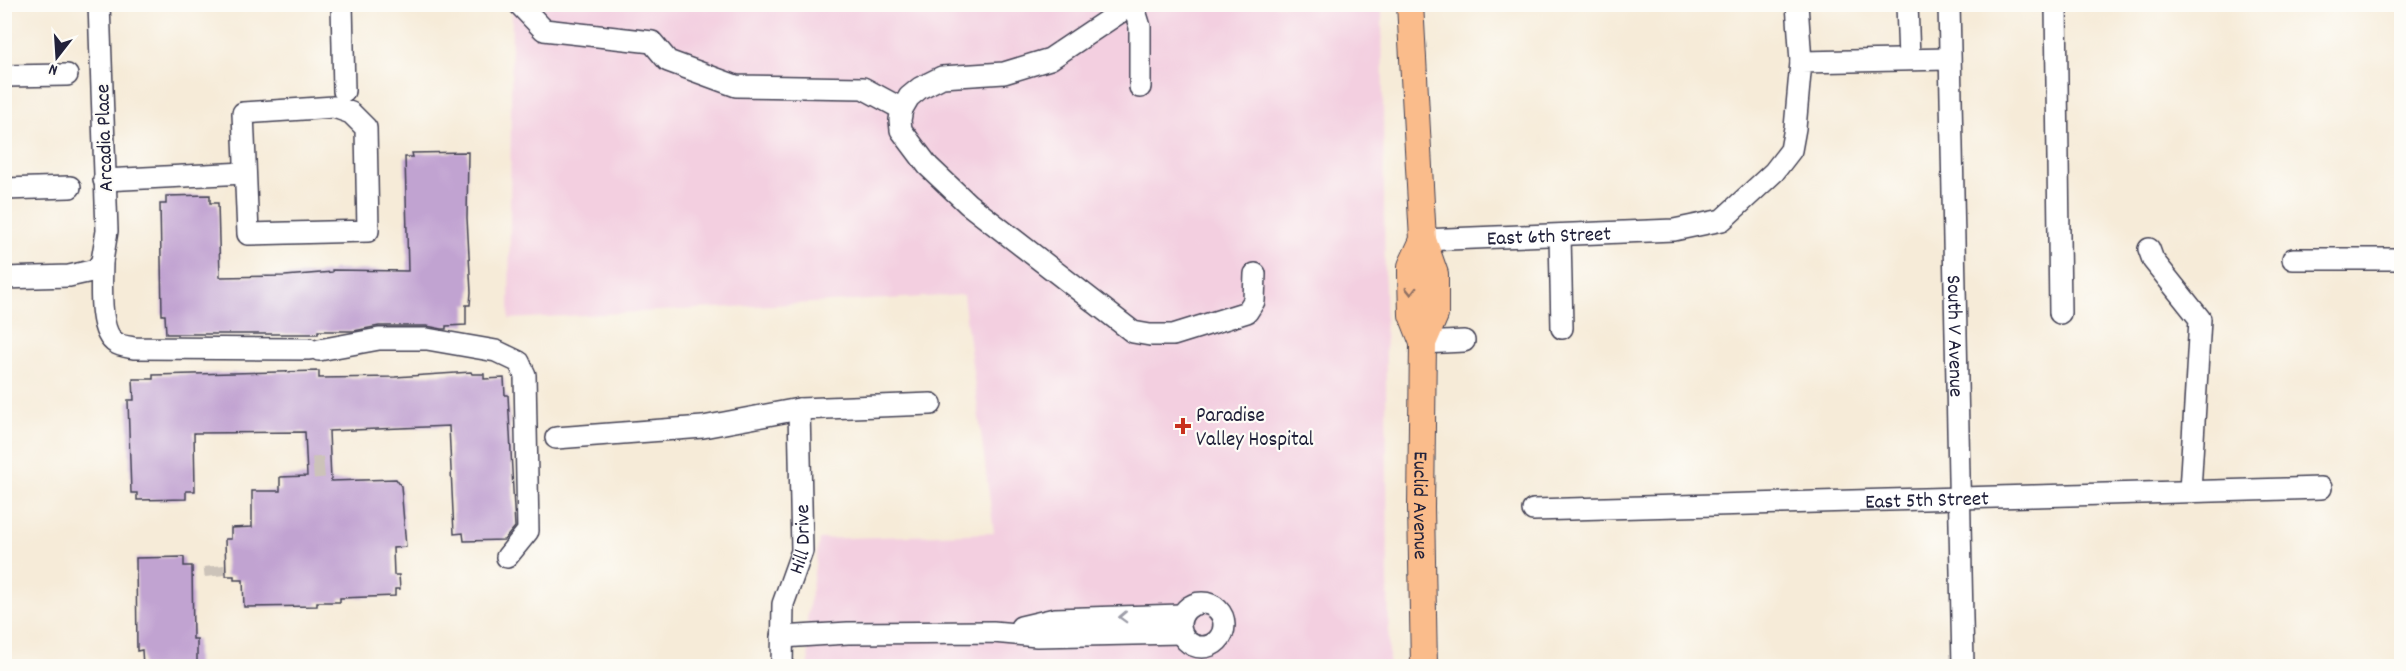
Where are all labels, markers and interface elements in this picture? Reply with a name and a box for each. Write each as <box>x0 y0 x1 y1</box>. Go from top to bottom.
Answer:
north arrow <box>27 27 87 87</box>
text: N <box>46 57 60 81</box>
street label: Arcadia Place <box>89 83 123 192</box>
street label: East 6th Street <box>1486 221 1612 255</box>
street label: South V Avenue <box>1937 275 1969 397</box>
one-way arrow <box>1405 287 1417 296</box>
place label: Paradise Valley Hospital <box>1196 402 1314 456</box>
marker: Paradise Valley Hospital <box>1174 417 1192 435</box>
street label: Euclid Avenue <box>1403 451 1434 560</box>
street label: East 5th Street <box>1865 485 1989 519</box>
street label: Hill Drive <box>783 504 820 579</box>
one-way arrow <box>1118 610 1127 623</box>

